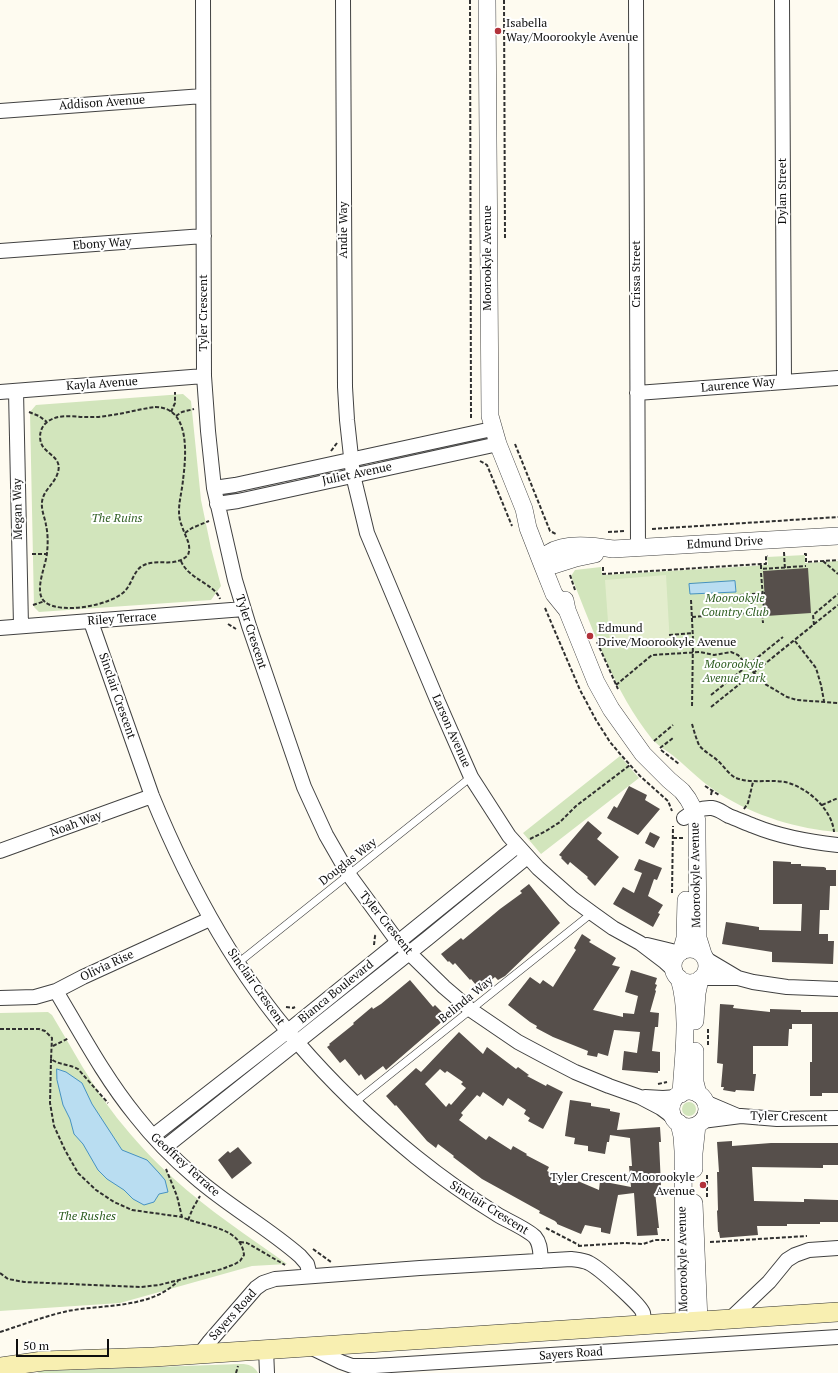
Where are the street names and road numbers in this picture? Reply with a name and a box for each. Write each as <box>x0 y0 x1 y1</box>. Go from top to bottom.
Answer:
street label: Addison Avenue <box>58 93 146 113</box>
street label: Dylan Street <box>776 158 790 224</box>
street label: Andie Way <box>337 201 351 259</box>
street label: Moorookyle Avenue <box>481 205 495 311</box>
street label: Ebony Way <box>72 235 132 253</box>
street label: Crissa Street <box>630 240 644 308</box>
street label: Tyler Crescent <box>197 274 211 352</box>
street label: Kayla Avenue <box>66 374 138 394</box>
street label: Laurence Way <box>700 375 776 395</box>
street label: Juliet Avenue <box>321 460 393 488</box>
street label: Megan Way <box>10 478 26 540</box>
street label: Edmund Drive <box>687 534 763 552</box>
street label: Tyler Crescent <box>232 593 270 671</box>
street label: Riley Terrace <box>87 609 157 629</box>
street label: Sinclair Crescent <box>96 651 138 741</box>
street label: Larson Avenue <box>428 692 474 770</box>
street label: Noah Way <box>48 808 104 840</box>
street label: Moorookyle Avenue <box>688 822 704 928</box>
street label: Douglas Way <box>317 835 379 889</box>
street label: Tyler Crescent <box>356 888 416 958</box>
street label: Sinclair Crescent <box>224 946 288 1028</box>
street label: Olivia Rise <box>78 947 136 985</box>
street label: Bianca Boulevard <box>296 957 376 1027</box>
street label: Belinda Way <box>436 974 496 1026</box>
street label: Tyler Crescent <box>750 1109 828 1125</box>
street label: Geoffrey Terrace <box>148 1130 222 1200</box>
street label: Sinclair Crescent <box>447 1178 531 1238</box>
street label: Moorookyle Avenue <box>675 1206 691 1312</box>
street label: Sayers Road <box>206 1286 260 1344</box>
street label: Sayers Road <box>539 1345 603 1363</box>

